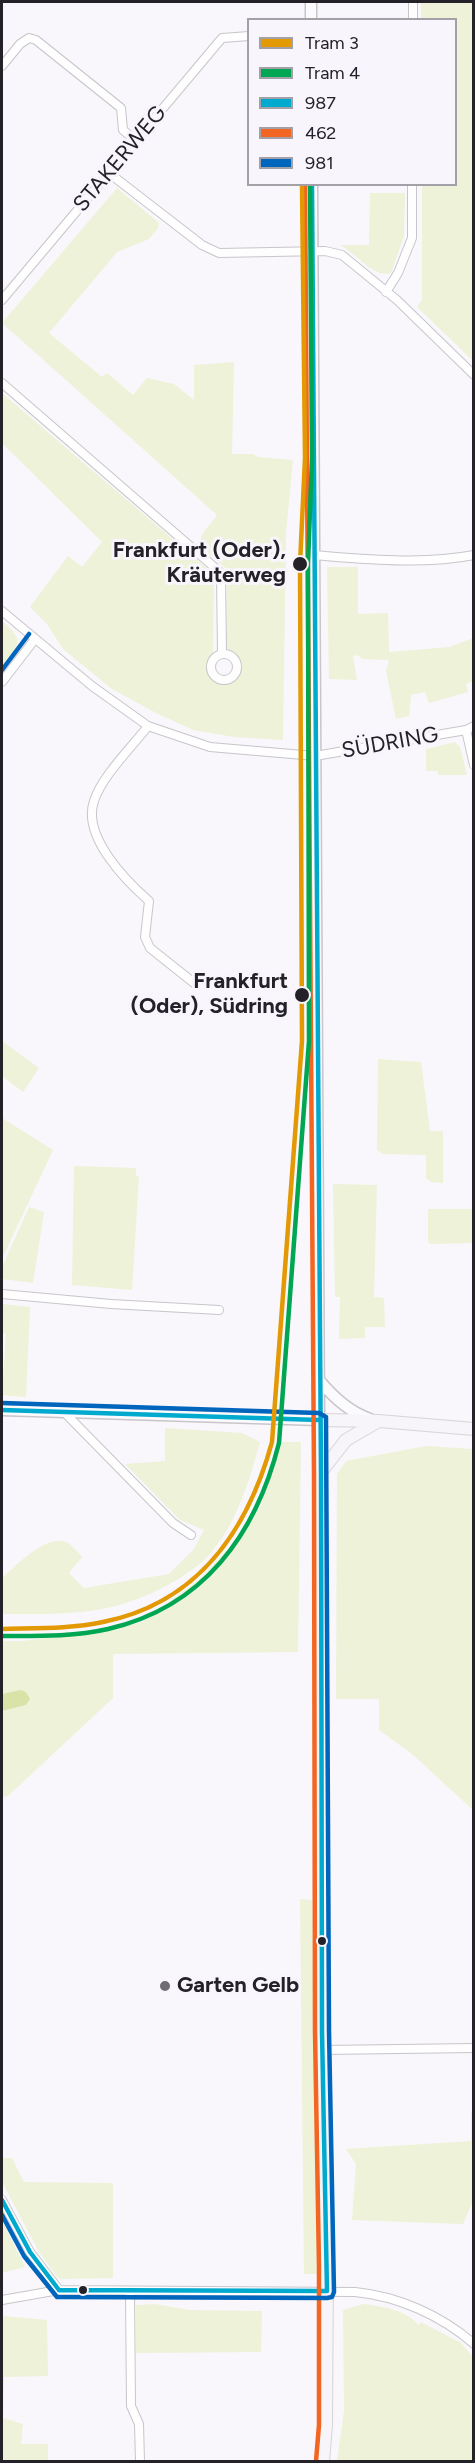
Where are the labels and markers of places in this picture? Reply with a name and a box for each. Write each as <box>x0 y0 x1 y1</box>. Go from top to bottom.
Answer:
place label: Frankfurt (Oder), Kräuterweg <box>113 538 286 590</box>
marker: Frankfurt (Oder), Kräuterweg <box>291 555 309 573</box>
place label: Frankfurt (Oder), Südring <box>131 969 288 1020</box>
marker: Frankfurt (Oder), Südring <box>293 986 311 1004</box>
unlabelled marker <box>316 1935 328 1947</box>
place label: Garten Gelb <box>177 1973 299 1999</box>
marker: Garten Gelb <box>158 1979 172 1993</box>
unlabelled marker <box>77 2284 89 2296</box>

